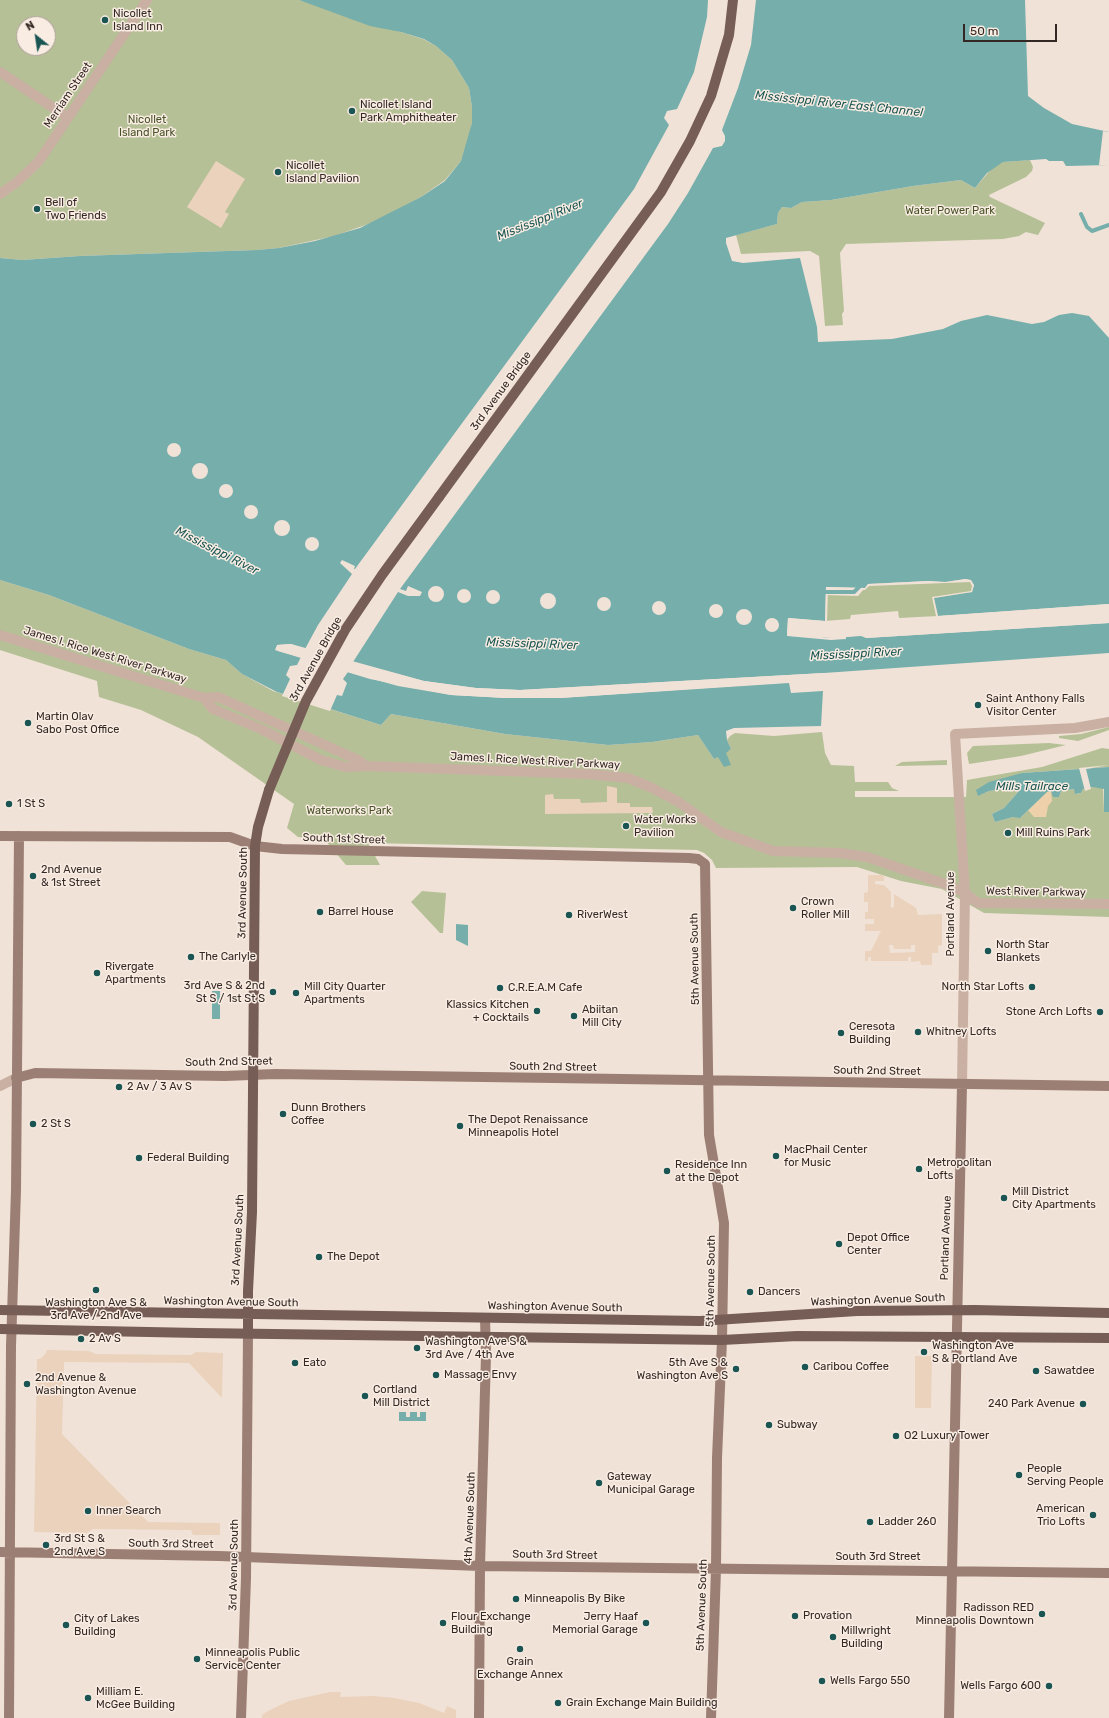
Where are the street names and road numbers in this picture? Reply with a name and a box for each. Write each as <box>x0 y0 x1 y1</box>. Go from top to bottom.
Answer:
street label: Merriam Street <box>41 60 95 130</box>
street label: 3rd Avenue Bridge <box>468 349 534 433</box>
street label: 3rd Avenue Bridge <box>287 614 345 704</box>
street label: James I. Rice West River Parkway <box>22 624 188 686</box>
street label: James I. Rice West River Parkway <box>450 750 620 772</box>
street label: South 1st Street <box>303 831 385 847</box>
street label: 3rd Avenue South <box>236 847 250 939</box>
street label: Portland Avenue <box>944 872 958 956</box>
street label: West River Parkway <box>986 885 1086 899</box>
street label: 5th Avenue South <box>688 913 702 1005</box>
street label: South 2nd Street <box>185 1055 273 1069</box>
street label: South 2nd Street <box>509 1060 597 1074</box>
street label: South 2nd Street <box>833 1064 921 1078</box>
street label: 3rd Avenue South <box>229 1194 247 1286</box>
street label: Portland Avenue <box>938 1195 954 1281</box>
street label: 5th Avenue South <box>704 1235 718 1327</box>
street label: Washington Avenue South <box>810 1291 946 1309</box>
street label: Washington Avenue South <box>163 1294 299 1310</box>
street label: Washington Avenue South <box>487 1299 623 1315</box>
street label: 4th Avenue South <box>462 1472 478 1564</box>
street label: 3rd Avenue South <box>227 1519 241 1611</box>
street label: South 3rd Street <box>128 1537 214 1551</box>
street label: South 3rd Street <box>512 1548 598 1562</box>
street label: South 3rd Street <box>835 1550 921 1564</box>
street label: 5th Avenue South <box>694 1559 710 1651</box>

